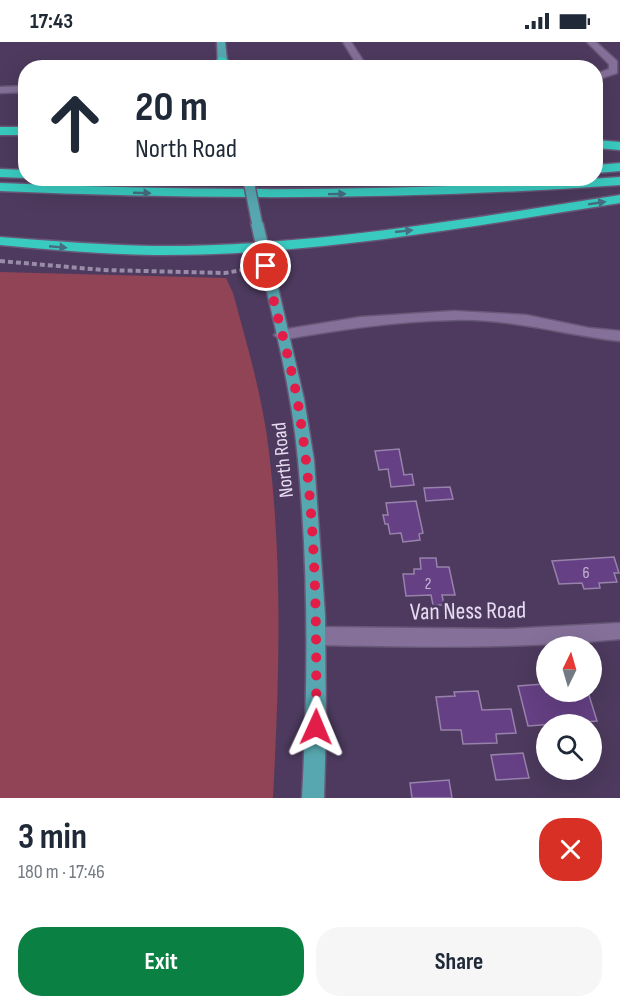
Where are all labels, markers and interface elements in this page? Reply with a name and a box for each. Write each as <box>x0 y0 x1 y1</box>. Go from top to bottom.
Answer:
text: 17:43 <box>30 8 73 35</box>
text: 20 m <box>135 82 208 133</box>
icon: ahead <box>36 84 114 162</box>
text: North Road <box>135 133 237 165</box>
one-way arrow <box>133 188 152 197</box>
one-way arrow <box>328 189 347 199</box>
one-way arrow <box>587 198 606 207</box>
one-way arrow <box>394 227 413 236</box>
pin <box>240 240 291 291</box>
one-way arrow <box>49 242 68 252</box>
icon: arrive <box>249 249 282 282</box>
street label: North Road <box>267 421 299 499</box>
house number: 6 <box>582 564 590 583</box>
house number: 2 <box>425 575 431 594</box>
street label: Van Ness Road <box>410 595 526 627</box>
north arrow <box>536 636 602 702</box>
map controls <box>536 636 602 780</box>
position arrow <box>284 695 348 759</box>
button: search <box>536 714 602 780</box>
text: 3 min <box>18 816 87 859</box>
button: close <box>539 818 602 881</box>
text: 180 m · 17:46 <box>18 860 105 884</box>
button: Exit <box>18 927 304 996</box>
button: Share <box>316 927 602 996</box>

